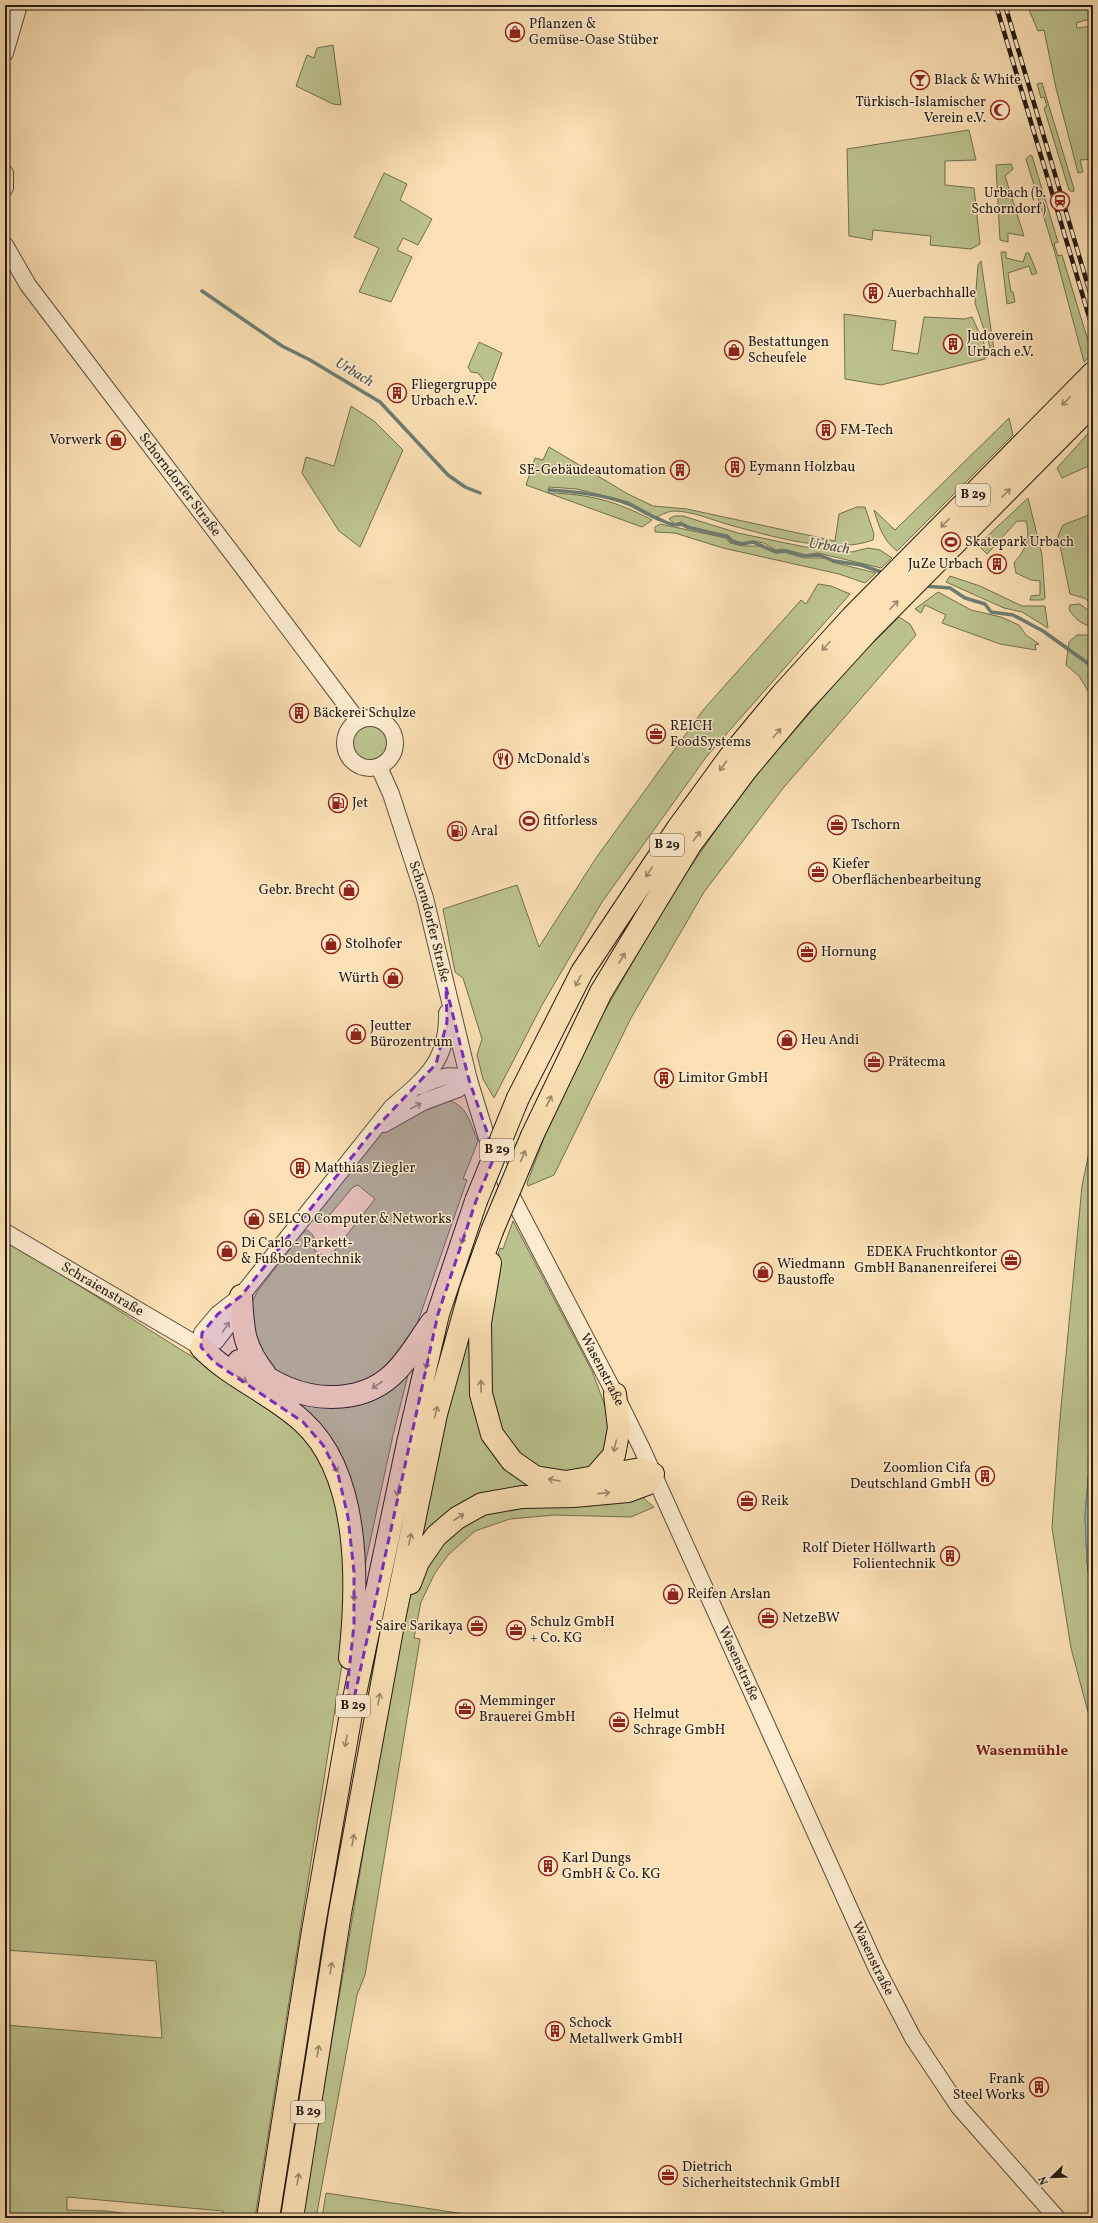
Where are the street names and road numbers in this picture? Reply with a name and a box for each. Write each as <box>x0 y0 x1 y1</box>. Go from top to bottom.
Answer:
street label: Schorndorfer Straße <box>134 429 226 541</box>
road number: B 29 <box>956 484 990 506</box>
road number: B 29 <box>650 834 684 856</box>
street label: Schorndorfer Straße <box>404 858 455 985</box>
road number: B 29 <box>480 1139 514 1161</box>
street label: Schraienstraße <box>58 1257 148 1321</box>
street label: Wasenstraße <box>575 1330 629 1410</box>
street label: Wasenstraße <box>714 1623 764 1704</box>
road number: B 29 <box>336 1695 370 1717</box>
street label: Wasenstraße <box>847 1919 899 1999</box>
road number: B 29 <box>291 2101 325 2123</box>

